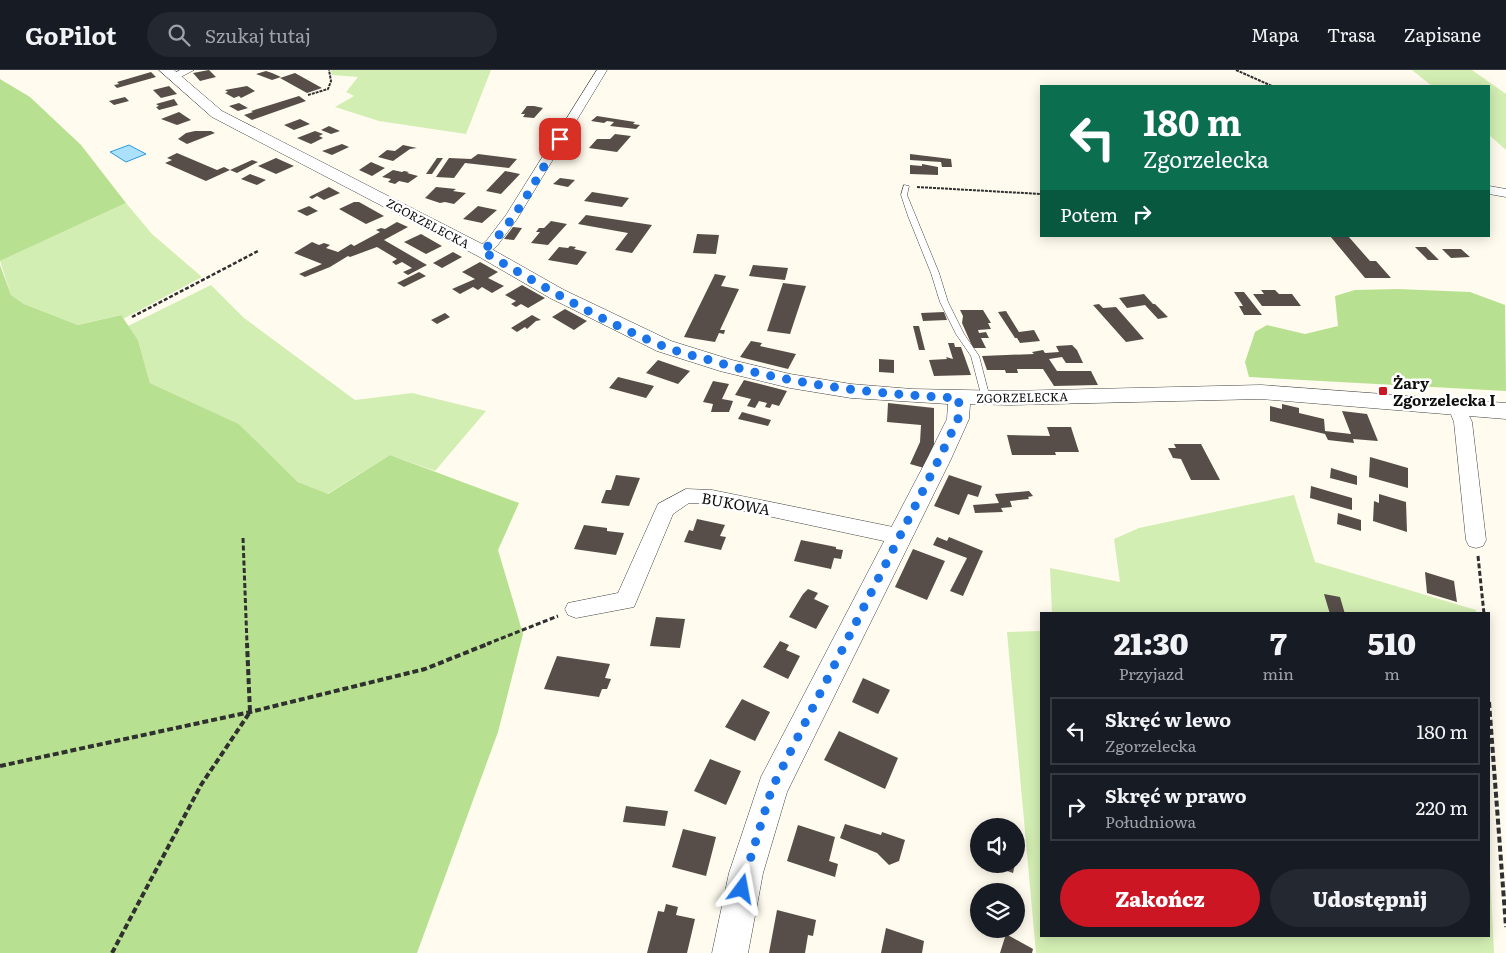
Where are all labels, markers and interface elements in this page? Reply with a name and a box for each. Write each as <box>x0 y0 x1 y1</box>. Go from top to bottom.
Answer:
search box <box>147 12 497 57</box>
text: GoPilot <box>25 17 117 52</box>
icon: search <box>165 21 193 49</box>
text: Szukaj tutaj <box>205 21 311 49</box>
text: Mapa <box>1251 21 1299 48</box>
text: Trasa <box>1327 21 1376 48</box>
text: Zapisane <box>1404 21 1481 48</box>
text: 180 m <box>1143 95 1242 147</box>
icon: left <box>1060 105 1125 170</box>
pin <box>539 118 581 160</box>
icon: arrive <box>546 125 574 153</box>
text: Zgorzelecka <box>1143 142 1269 175</box>
street label: ZGORZELECKA <box>383 194 473 253</box>
text: Potem <box>1060 200 1118 228</box>
icon: right <box>1128 200 1156 228</box>
place label: Żary Zgorzelecka I <box>1393 371 1496 411</box>
marker: Żary Zgorzelecka I <box>1377 385 1389 397</box>
street label: ZGORZELECKA <box>976 387 1068 407</box>
street label: BUKOWA <box>700 486 772 520</box>
text: 21:30 <box>1114 620 1189 664</box>
text: 7 <box>1270 620 1287 664</box>
text: 510 <box>1368 620 1416 664</box>
text: Przyjazd <box>1119 661 1184 685</box>
text: min <box>1262 661 1294 685</box>
text: m <box>1384 661 1400 685</box>
text: Skręć w lewo <box>1105 705 1231 733</box>
icon: left <box>1062 717 1090 745</box>
text: 180 m <box>1417 717 1468 745</box>
text: Zgorzelecka <box>1105 733 1197 757</box>
text: Skręć w prawo <box>1105 781 1247 809</box>
icon: right <box>1062 793 1090 821</box>
text: 220 m <box>1416 793 1468 821</box>
text: Południowa <box>1105 809 1196 833</box>
map controls <box>970 818 1025 938</box>
button: sound <box>970 818 1025 873</box>
position arrow <box>715 862 767 914</box>
button: Zakończ <box>1060 869 1260 927</box>
button: Udostępnij <box>1270 869 1470 927</box>
button: layers <box>970 883 1025 938</box>

